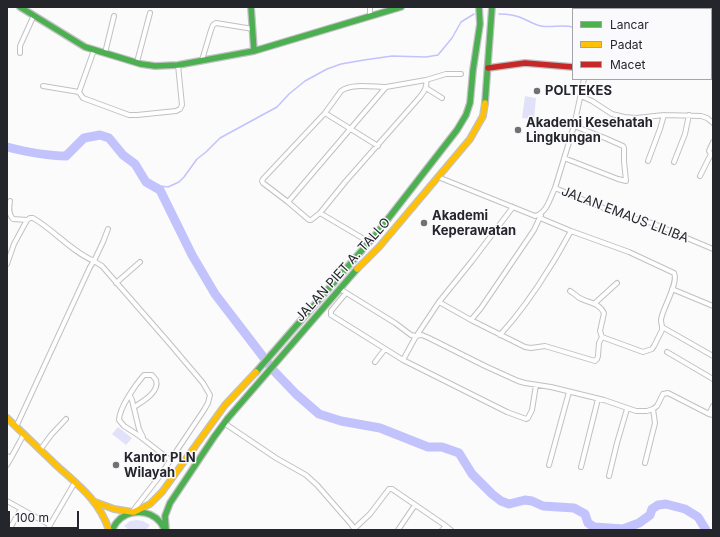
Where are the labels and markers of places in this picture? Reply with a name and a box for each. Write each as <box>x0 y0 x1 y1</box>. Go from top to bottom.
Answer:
place label: POLTEKES <box>545 83 612 99</box>
marker: POLTEKES <box>532 86 542 96</box>
place label: Akademi Kesehatah Lingkungan <box>526 115 653 146</box>
marker: Akademi Kesehatah Lingkungan <box>513 125 523 135</box>
place label: Akademi Keperawatan <box>432 208 516 239</box>
marker: Akademi Keperawatan <box>419 218 429 228</box>
place label: Kantor PLN Wilayah <box>124 450 196 481</box>
marker: Kantor PLN Wilayah <box>111 460 121 470</box>

